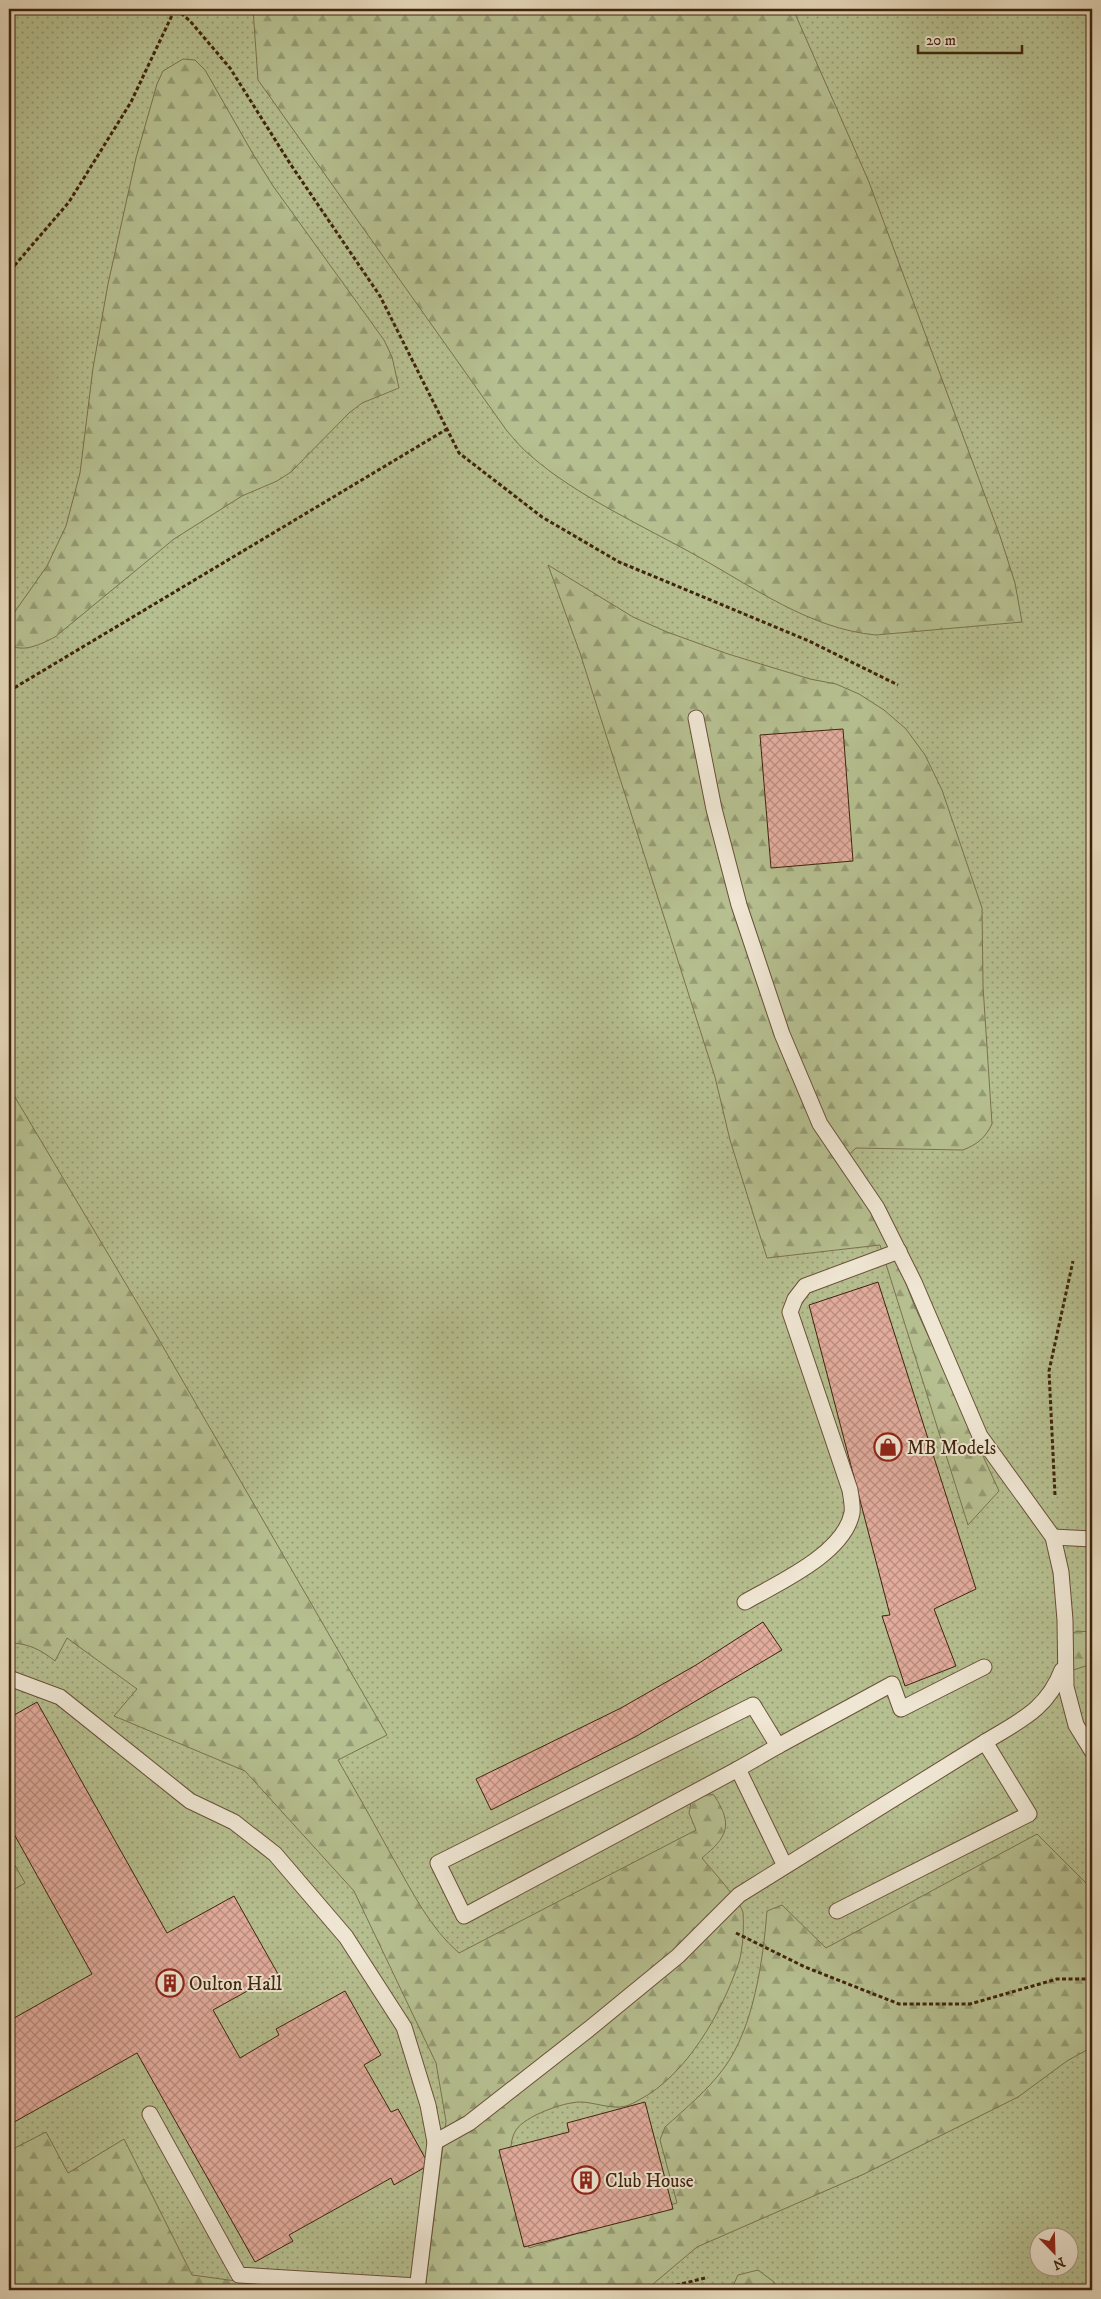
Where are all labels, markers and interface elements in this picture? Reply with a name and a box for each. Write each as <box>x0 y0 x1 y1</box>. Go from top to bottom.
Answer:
scale bar <box>918 22 1022 54</box>
text: 20 m <box>926 31 956 50</box>
shop icon: MB Models <box>873 1432 903 1462</box>
place label: MB Models <box>907 1437 996 1460</box>
building icon: Oulton Hall <box>155 1968 185 1998</box>
place label: Oulton Hall <box>189 1973 282 1996</box>
building icon: Club House <box>571 2165 601 2195</box>
place label: Club House <box>605 2170 694 2193</box>
north arrow <box>1028 2226 1078 2276</box>
text: N <box>1049 2253 1067 2274</box>

